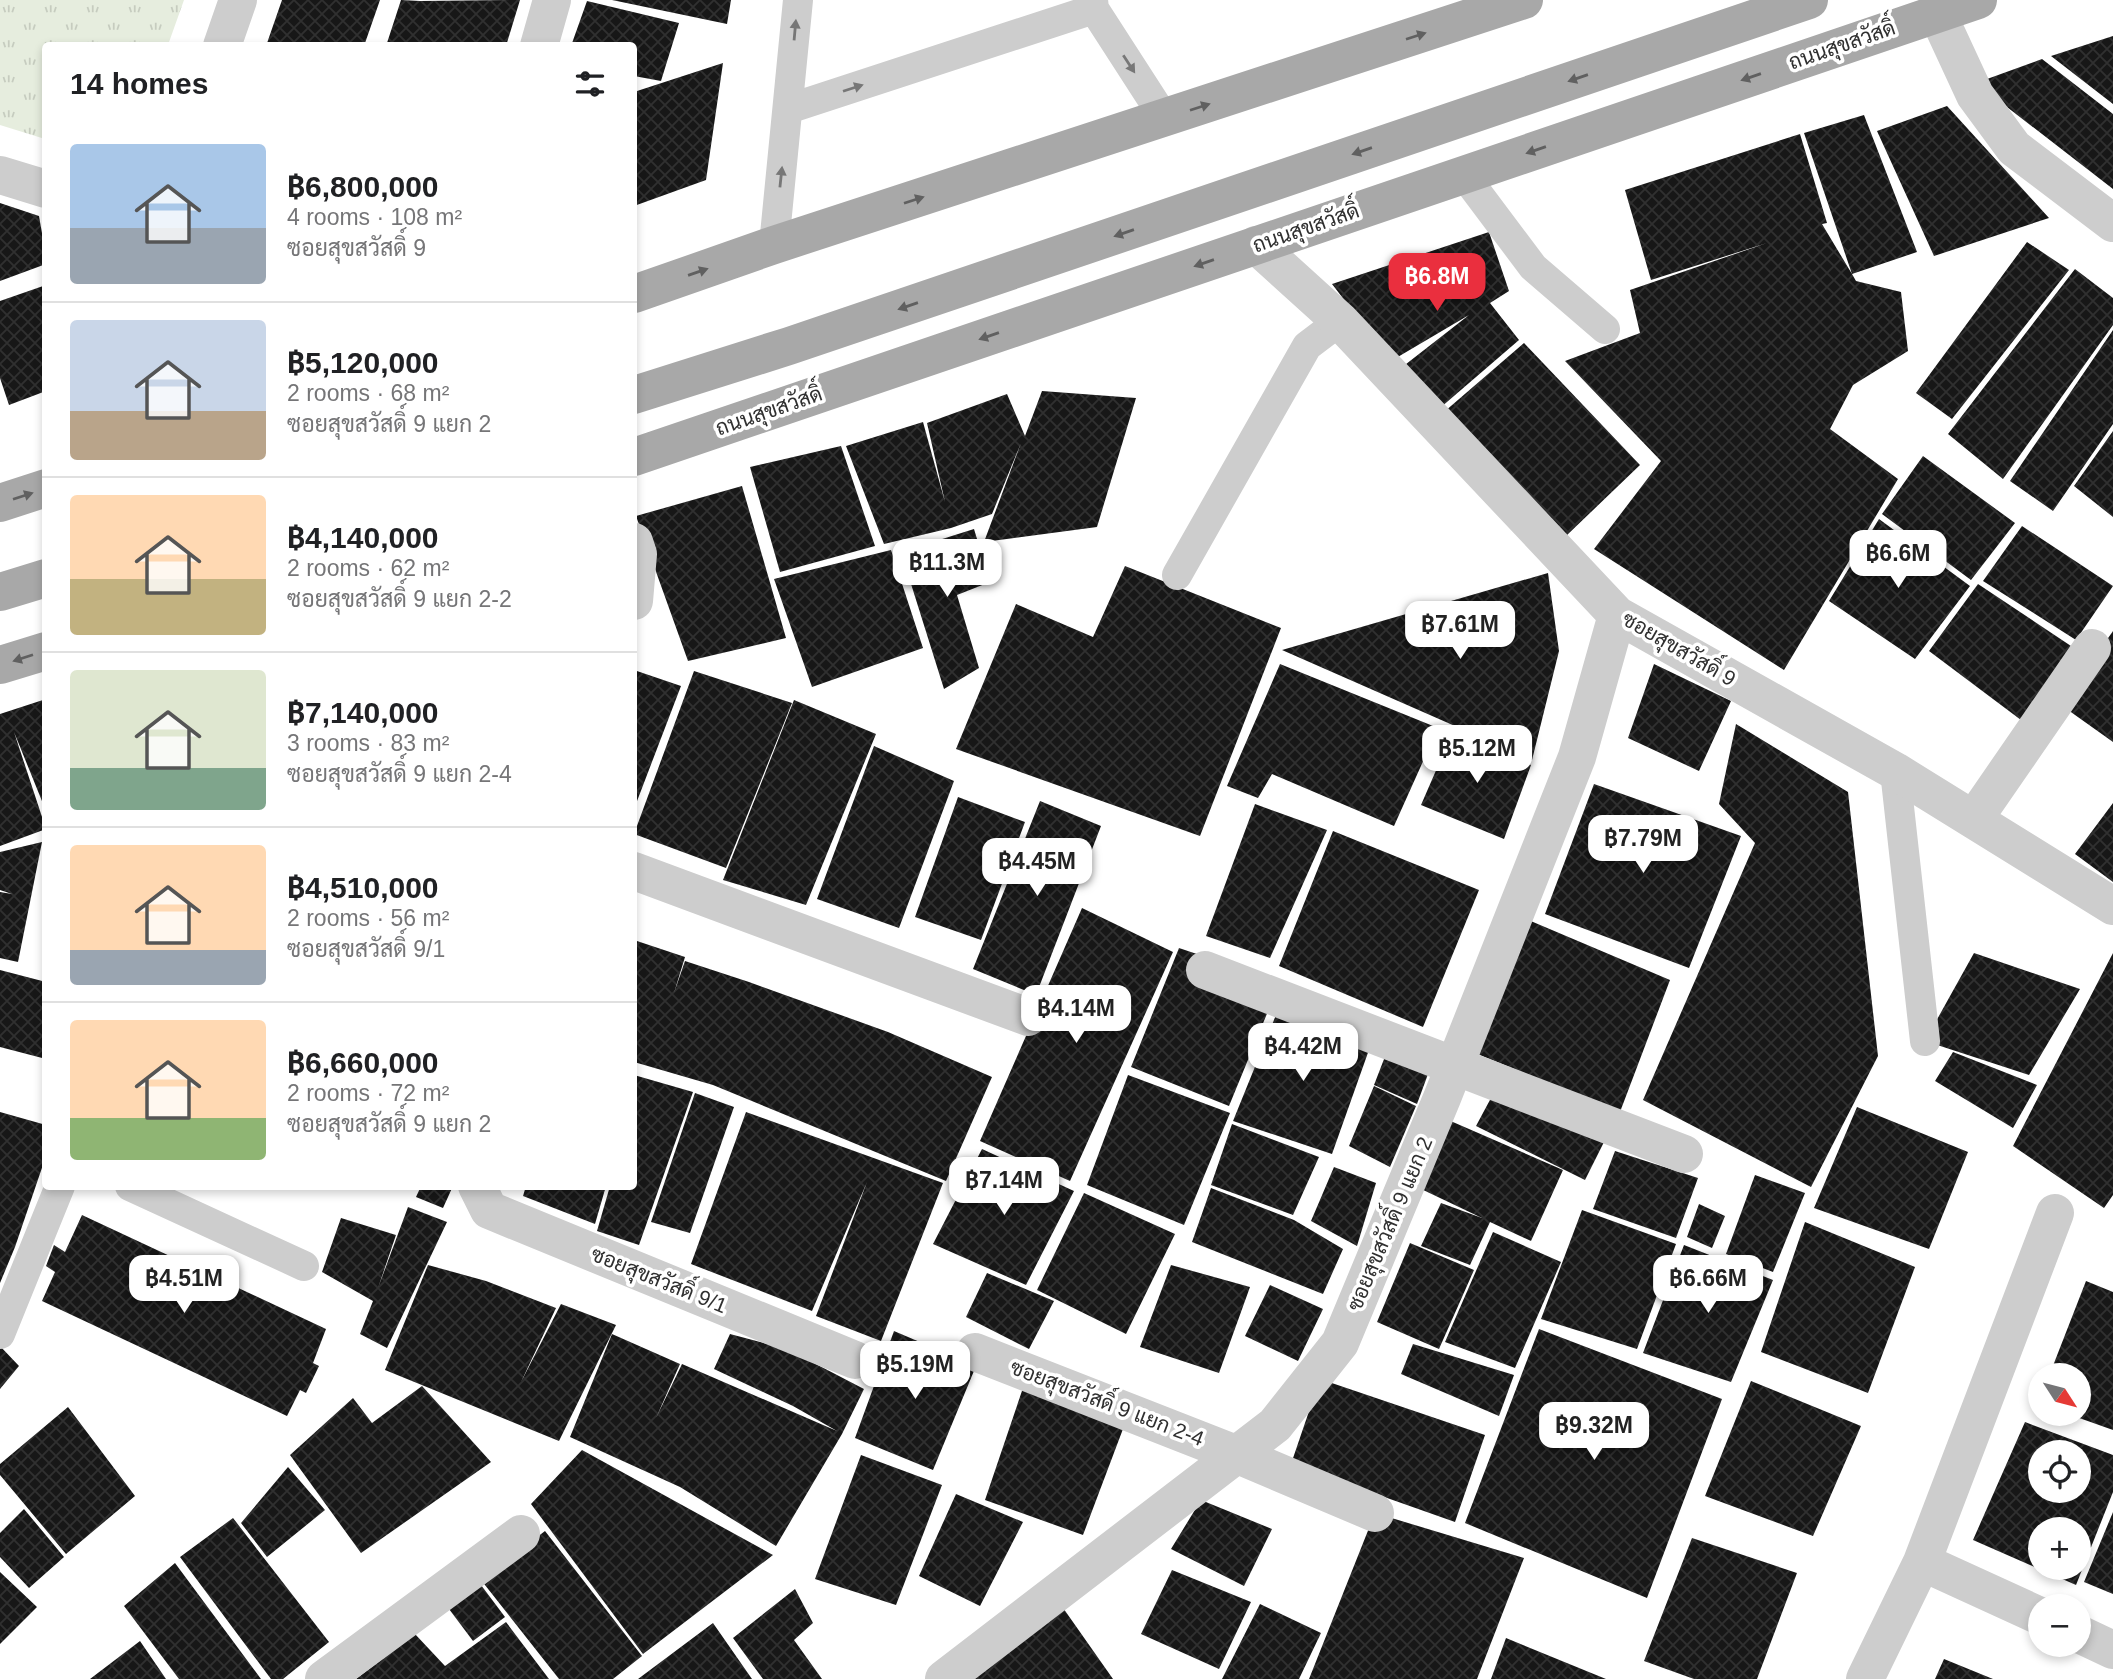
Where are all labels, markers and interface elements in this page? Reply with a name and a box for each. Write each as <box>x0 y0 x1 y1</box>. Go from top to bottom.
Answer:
street label: ถนนสุขสวัสดิ์ <box>1783 8 1899 76</box>
one-way arrow <box>790 19 801 41</box>
one-way arrow <box>1406 30 1427 41</box>
one-way arrow <box>1123 54 1136 74</box>
icon: filters <box>571 65 609 103</box>
text: 14 homes <box>70 67 208 100</box>
one-way arrow <box>1740 72 1761 83</box>
one-way arrow <box>1567 73 1588 84</box>
one-way arrow <box>843 82 864 92</box>
one-way arrow <box>1190 101 1211 112</box>
one-way arrow <box>1525 145 1546 156</box>
one-way arrow <box>1352 147 1373 157</box>
one-way arrow <box>776 166 787 188</box>
text: ฿6,800,000 <box>287 170 439 203</box>
icon: home <box>126 172 210 256</box>
street label: ถนนสุขสวัสดิ์ <box>1247 191 1363 259</box>
one-way arrow <box>904 194 925 205</box>
text: 4 rooms · 108 m² <box>287 204 462 230</box>
one-way arrow <box>1113 228 1134 239</box>
text: ซอยสุขสวัสดิ์ 9 <box>287 235 426 261</box>
pin: ฿6.8M <box>1388 254 1486 313</box>
one-way arrow <box>1193 258 1214 269</box>
text: ฿6.8M <box>1404 263 1470 289</box>
one-way arrow <box>688 266 709 277</box>
one-way arrow <box>898 301 919 312</box>
one-way arrow <box>978 331 999 342</box>
text: ฿5,120,000 <box>287 346 439 379</box>
icon: home <box>126 348 210 432</box>
street label: ถนนสุขสวัสดิ์ <box>710 374 826 442</box>
text: 2 rooms · 68 m² <box>287 380 449 406</box>
text: ซอยสุขสวัสดิ์ 9 แยก 2 <box>287 411 491 437</box>
one-way arrow <box>12 490 33 500</box>
text: ฿4,140,000 <box>287 521 439 554</box>
icon: home <box>126 523 210 607</box>
pin: ฿6.6M <box>1849 530 1947 590</box>
pin: ฿11.3M <box>890 540 1004 599</box>
text: ฿6.6M <box>1865 540 1931 566</box>
text: ฿11.3M <box>909 549 985 575</box>
text: 2 rooms · 62 m² <box>287 555 449 581</box>
text: ซอยสุขสวัสดิ์ 9 แยก 2-2 <box>287 586 512 612</box>
street label: ซอยสุขสวัสดิ์ 9 <box>1617 600 1744 693</box>
pin: ฿7.61M <box>1403 602 1517 661</box>
text: ฿7.61M <box>1421 611 1499 637</box>
one-way arrow <box>12 653 33 664</box>
text: ฿7,140,000 <box>287 696 439 729</box>
icon: home <box>126 698 210 782</box>
pin: ฿5.12M <box>1420 726 1534 785</box>
text: 3 rooms · 83 m² <box>287 730 449 756</box>
text: ฿5.12M <box>1438 735 1516 761</box>
text: ซอยสุขสวัสดิ์ 9 แยก 2-4 <box>287 761 512 787</box>
pin: ฿7.79M <box>1586 816 1700 875</box>
text: ฿7.79M <box>1604 825 1682 851</box>
pin: ฿4.45M <box>980 838 1094 898</box>
text: ฿4.45M <box>998 848 1076 874</box>
text: ฿4,510,000 <box>287 871 439 904</box>
icon: home <box>126 873 210 957</box>
text: 2 rooms · 56 m² <box>287 905 449 931</box>
text: ซอยสุขสวัสดิ์ 9/1 <box>287 936 445 962</box>
pin: ฿4.14M <box>1019 986 1133 1045</box>
text: ฿4.14M <box>1037 995 1115 1021</box>
pin: ฿4.42M <box>1246 1024 1360 1083</box>
text: ฿4.42M <box>1264 1033 1342 1059</box>
text: ฿6,660,000 <box>287 1046 439 1079</box>
icon: home <box>126 1048 210 1132</box>
text: 2 rooms · 72 m² <box>287 1080 449 1106</box>
text: ซอยสุขสวัสดิ์ 9 แยก 2 <box>287 1111 491 1137</box>
street label: ซอยสุขสวัสดิ์ 9 แยก 2 <box>1335 1130 1439 1315</box>
pin: ฿7.14M <box>947 1158 1061 1217</box>
text: ฿7.14M <box>965 1167 1043 1193</box>
street label: ซอยสุขสวัสดิ์ 9/1 <box>587 1234 733 1320</box>
pin: ฿4.51M <box>127 1256 241 1315</box>
pin: ฿6.66M <box>1651 1256 1765 1315</box>
text: ฿4.51M <box>145 1265 223 1291</box>
text: ฿6.66M <box>1669 1265 1747 1291</box>
pin: ฿5.19M <box>858 1342 972 1401</box>
street label: ซอยสุขสวัสดิ์ 9 แยก 2-4 <box>1006 1348 1210 1453</box>
text: ฿5.19M <box>876 1351 954 1377</box>
north arrow <box>2028 1363 2091 1426</box>
map controls <box>2028 1363 2091 1657</box>
pin: ฿9.32M <box>1537 1402 1651 1462</box>
text: ฿9.32M <box>1555 1412 1633 1438</box>
button: locate <box>2028 1440 2091 1503</box>
button: + <box>2028 1517 2091 1580</box>
button: − <box>2028 1594 2091 1657</box>

